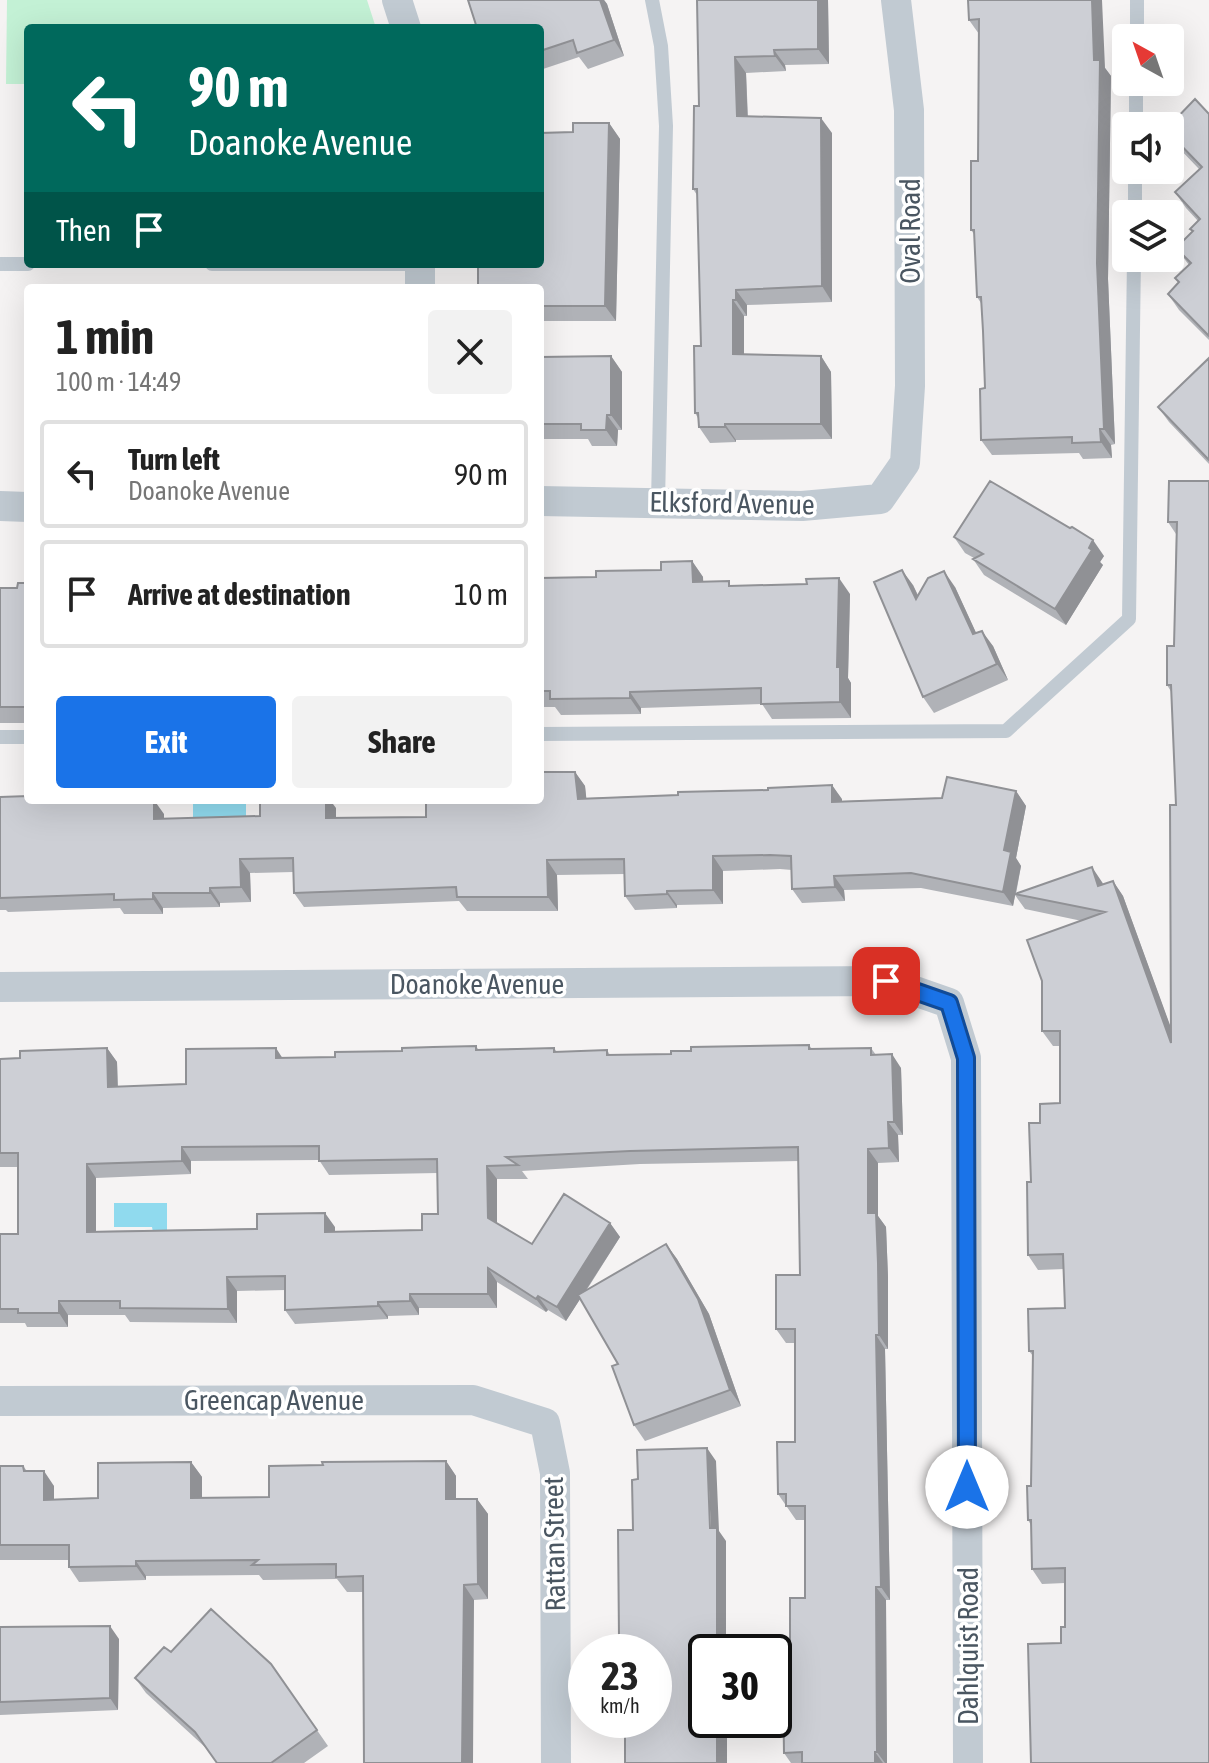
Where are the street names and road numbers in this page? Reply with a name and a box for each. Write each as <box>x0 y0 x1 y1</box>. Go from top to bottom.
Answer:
street label: Oval Road <box>894 178 926 284</box>
street label: Elksford Avenue <box>649 486 815 520</box>
street label: Doanoke Avenue <box>390 968 564 1000</box>
street label: Greencap Avenue <box>184 1384 364 1416</box>
street label: Rattan Street <box>537 1476 571 1612</box>
street label: Dahlquist Road <box>952 1567 984 1725</box>

